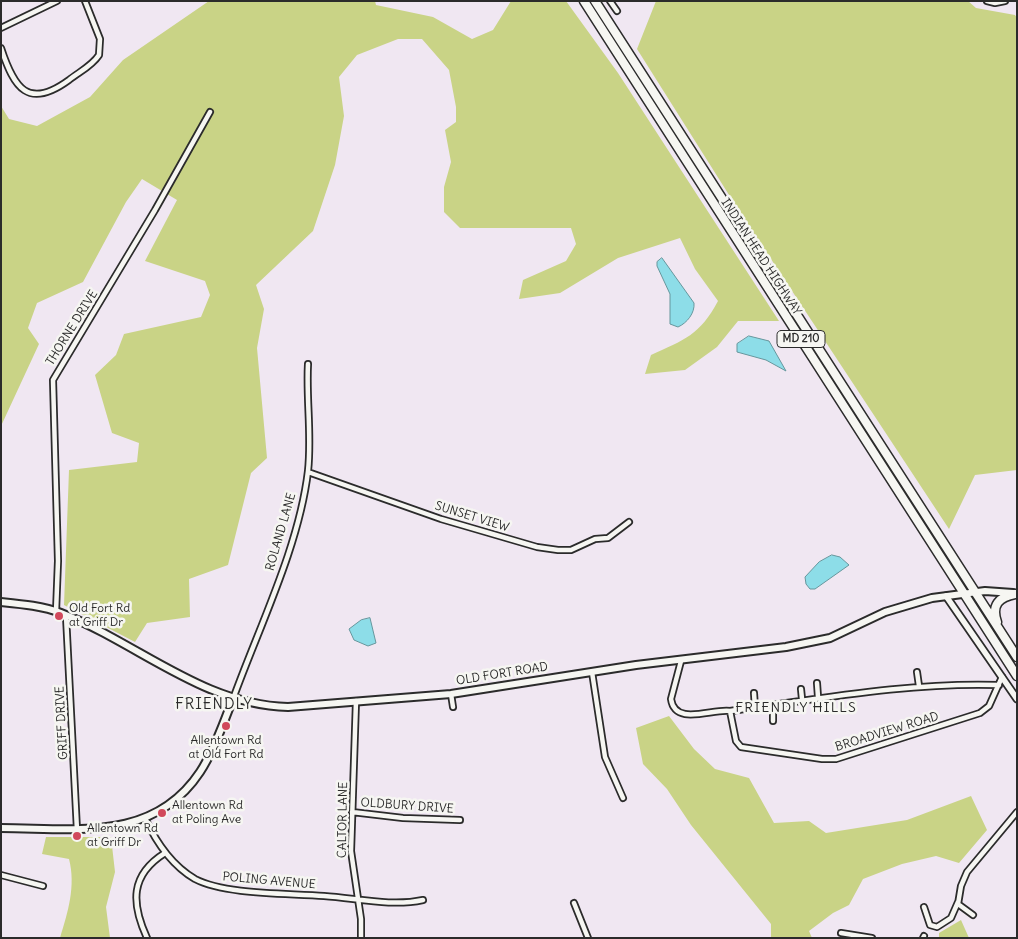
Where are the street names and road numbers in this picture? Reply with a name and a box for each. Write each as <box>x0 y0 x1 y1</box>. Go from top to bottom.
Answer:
street label: INDIAN HEAD HIGHWAY <box>718 196 804 318</box>
street label: THORNE DRIVE <box>43 288 101 368</box>
road number: MD 210 <box>777 330 825 348</box>
street label: ROLAND LANE <box>263 491 299 573</box>
street label: SUNSET VIEW <box>433 499 511 535</box>
street label: OLD FORT ROAD <box>455 660 549 688</box>
street label: GRIFF DRIVE <box>53 686 71 760</box>
street label: BROADVIEW ROAD <box>834 709 940 755</box>
street label: CALTOR LANE <box>335 782 351 858</box>
street label: OLDBURY DRIVE <box>360 796 454 816</box>
street label: POLING AVENUE <box>222 870 316 892</box>

